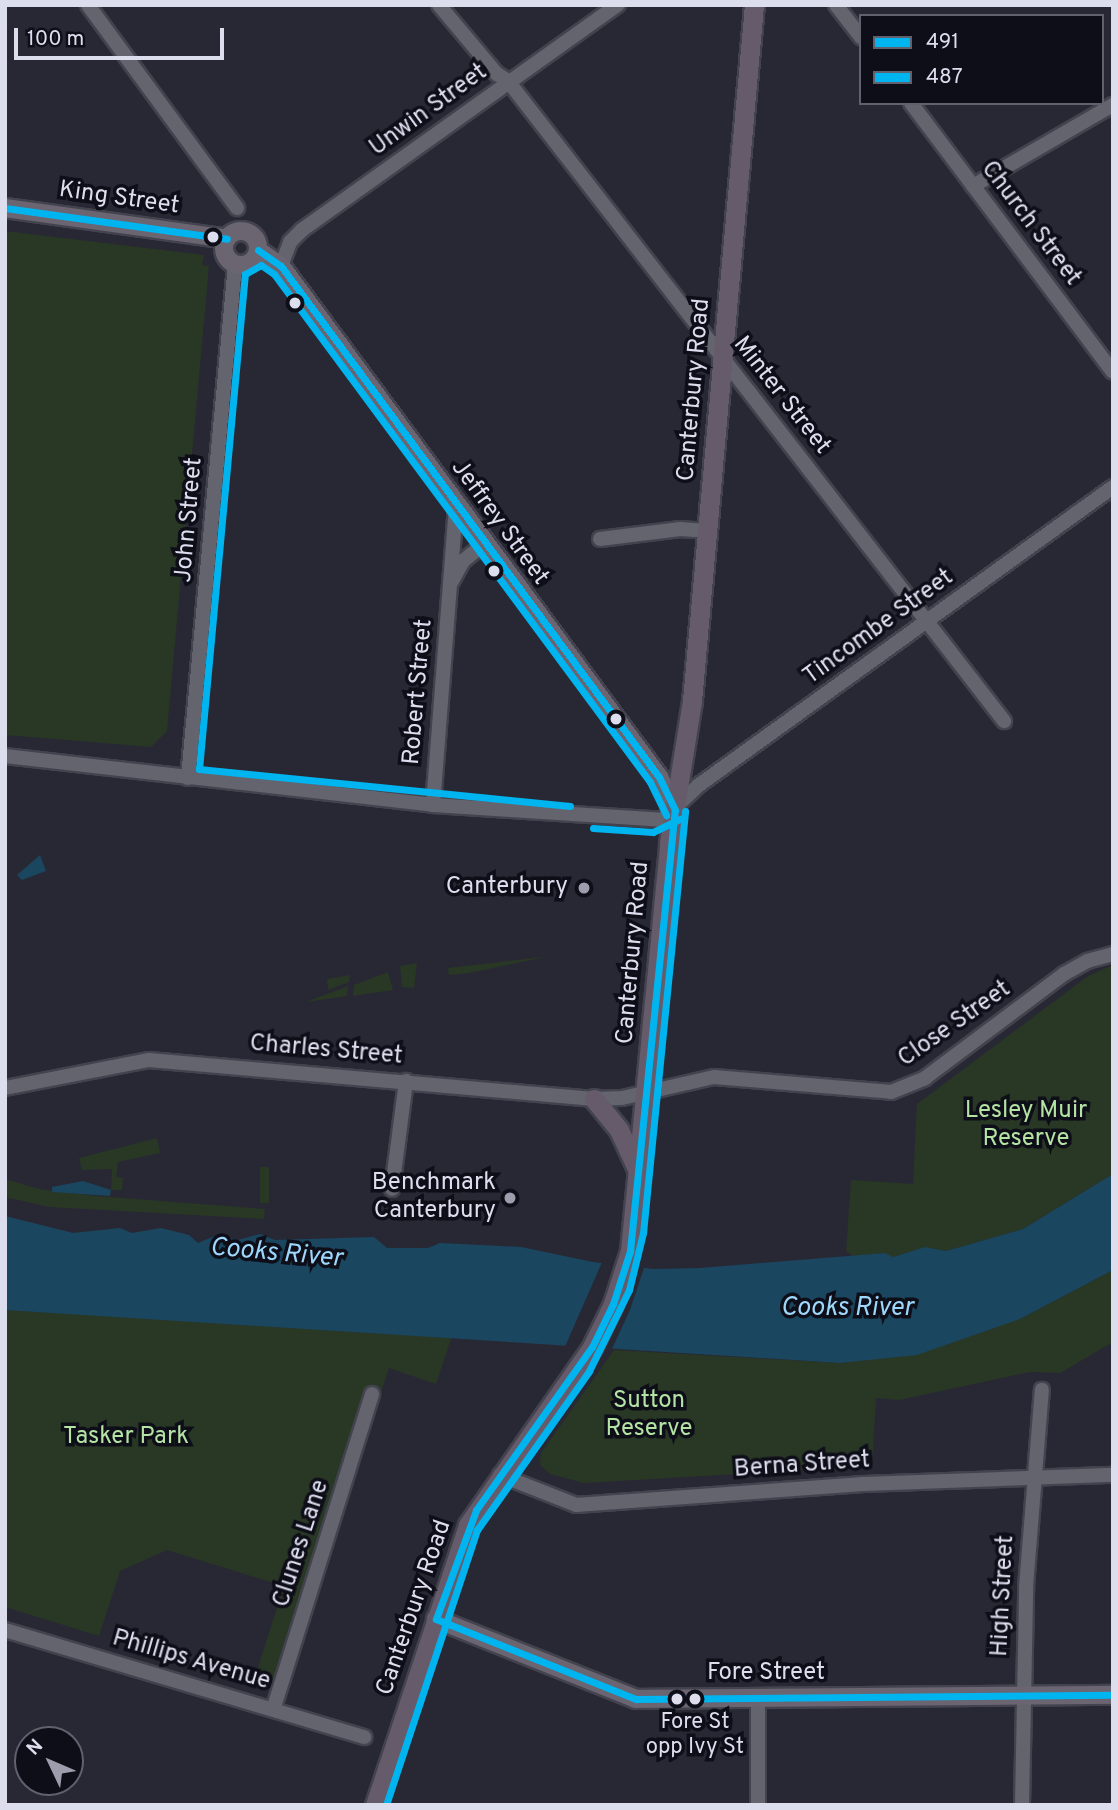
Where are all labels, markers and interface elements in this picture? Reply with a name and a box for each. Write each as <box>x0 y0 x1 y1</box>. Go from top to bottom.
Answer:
scale bar <box>18 14 228 58</box>
legend <box>859 14 1104 105</box>
text: 100 m <box>27 26 84 53</box>
text: 491 <box>926 29 959 56</box>
street label: Unwin Street <box>365 59 493 163</box>
text: 487 <box>926 64 963 91</box>
street label: Church Street <box>974 156 1086 292</box>
street label: King Street <box>57 176 181 222</box>
unlabelled marker <box>206 230 220 244</box>
unlabelled marker <box>288 296 302 310</box>
street label: Canterbury Road <box>673 297 717 483</box>
street label: Minter Street <box>726 331 836 461</box>
street label: Jeffrey Street <box>444 455 554 591</box>
street label: John Street <box>170 456 210 584</box>
unlabelled marker <box>487 564 501 578</box>
street label: Tincombe Street <box>798 564 960 692</box>
street label: Robert Street <box>398 618 440 766</box>
unlabelled marker <box>609 712 623 726</box>
street label: Canterbury Road <box>612 860 656 1046</box>
place label: Canterbury <box>446 874 568 902</box>
marker: Canterbury <box>574 878 594 898</box>
street label: Close Street <box>893 976 1017 1074</box>
street label: Charles Street <box>248 1030 404 1072</box>
park label: Lesley Muir Reserve <box>965 1098 1087 1154</box>
place label: Benchmark Canterbury <box>372 1170 496 1226</box>
marker: Benchmark Canterbury <box>502 1190 518 1206</box>
water label: Cooks River <box>209 1233 343 1275</box>
water label: Cooks River <box>781 1293 913 1325</box>
park label: Sutton Reserve <box>606 1388 692 1444</box>
park label: Tasker Park <box>63 1424 189 1452</box>
street label: Berna Street <box>733 1447 871 1485</box>
street label: Clunes Lane <box>268 1477 336 1611</box>
street label: Canterbury Road <box>372 1517 458 1699</box>
street label: High Street <box>986 1535 1022 1657</box>
street label: Phillips Avenue <box>108 1625 274 1697</box>
street label: Fore Street <box>707 1660 825 1688</box>
unlabelled marker <box>670 1692 684 1706</box>
marker: Fore St opp Ivy St <box>688 1692 702 1706</box>
place label: Fore St opp Ivy St <box>646 1709 744 1760</box>
north arrow <box>14 1726 84 1796</box>
text: N <box>22 1735 49 1761</box>

